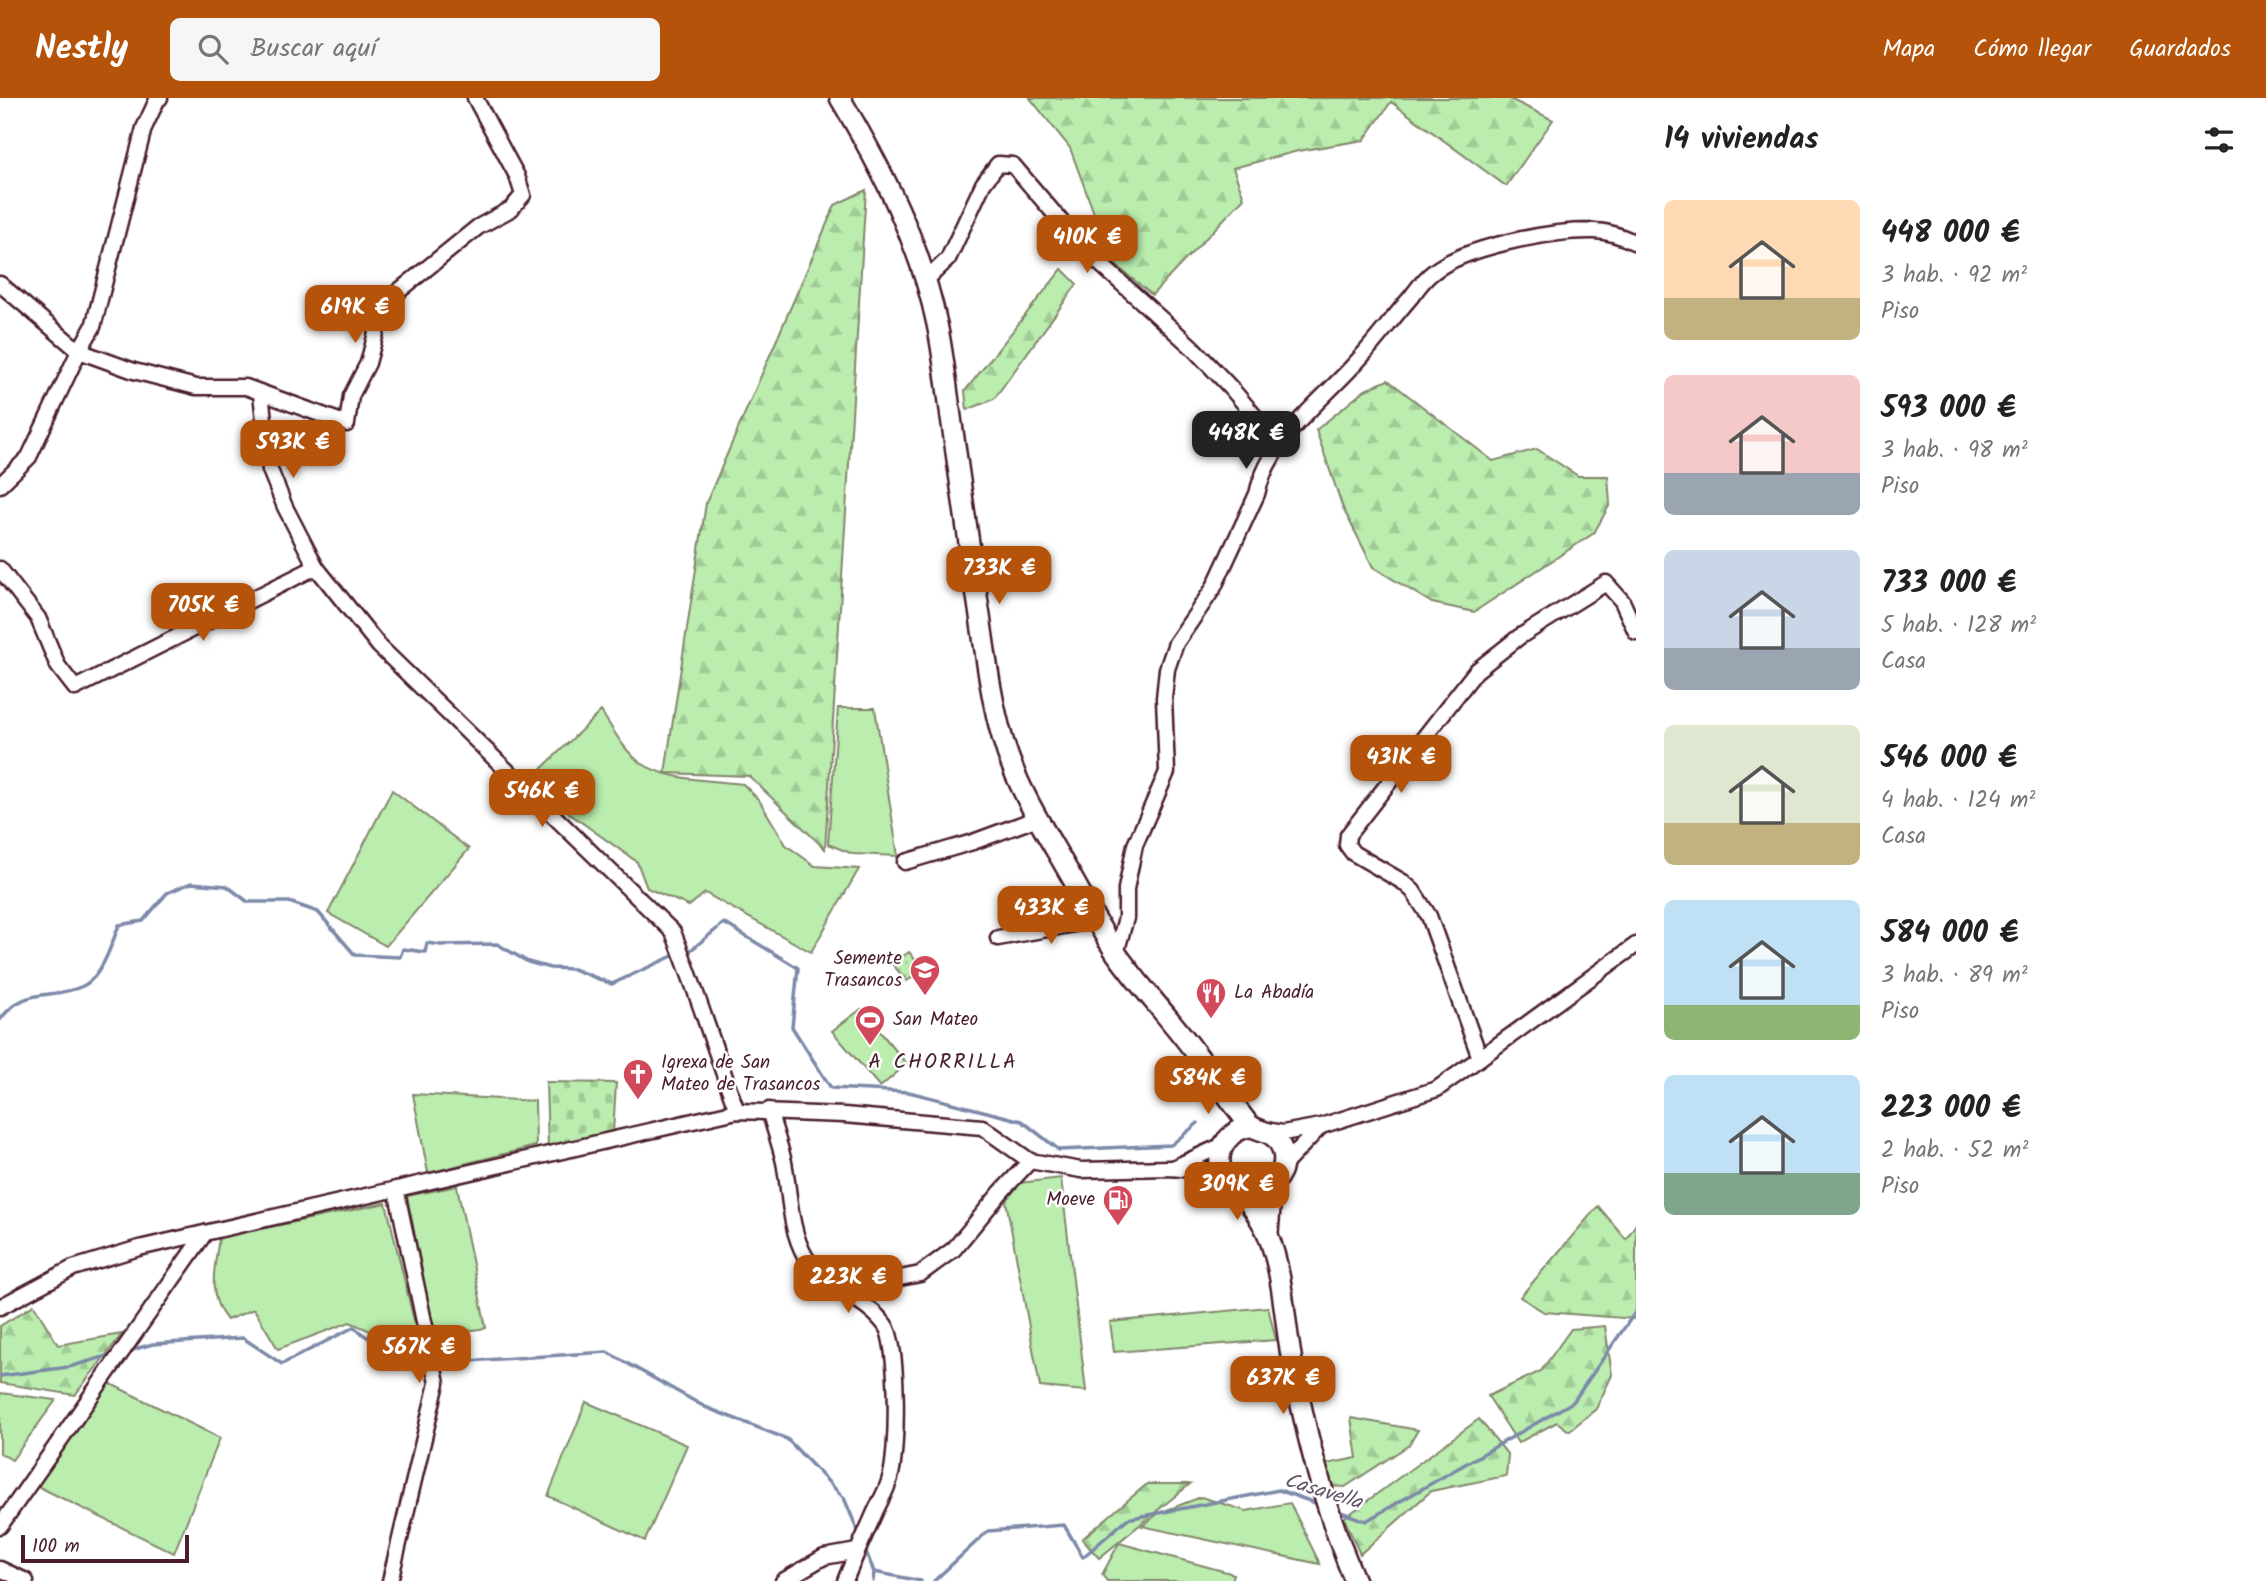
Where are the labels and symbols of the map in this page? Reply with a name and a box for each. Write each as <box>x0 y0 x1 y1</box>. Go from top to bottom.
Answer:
pin: 410K € <box>1030 216 1144 275</box>
pin: 619K € <box>298 286 412 345</box>
pin: 448K € <box>1189 412 1303 471</box>
pin: 593K € <box>236 420 350 480</box>
pin: 733K € <box>942 546 1056 606</box>
pin: 705K € <box>146 584 260 643</box>
pin: 431K € <box>1344 736 1458 795</box>
pin: 546K € <box>485 770 599 829</box>
pin: 433K € <box>994 886 1108 946</box>
place label: Semente Trasancos <box>824 944 902 996</box>
school or university icon: Semente Trasancos <box>908 953 942 997</box>
restaurant icon: La Abadía <box>1194 976 1228 1020</box>
place label: La Abadía <box>1234 978 1314 1008</box>
sports icon: San Mateo <box>853 1003 887 1047</box>
place label: San Mateo <box>893 1005 978 1035</box>
district label: A CHORRILLA <box>868 1046 1018 1079</box>
place label: Igrexa de San Mateo de Trasancos <box>661 1048 820 1100</box>
pin: 584K € <box>1151 1056 1265 1116</box>
church icon: Igrexa de San Mateo de Trasancos <box>621 1057 655 1101</box>
pin: 309K € <box>1180 1162 1294 1222</box>
fuel station icon: Moeve <box>1101 1183 1135 1227</box>
place label: Moeve <box>1046 1185 1095 1215</box>
pin: 223K € <box>791 1256 905 1315</box>
pin: 567K € <box>362 1326 476 1385</box>
pin: 637K € <box>1226 1356 1340 1416</box>
water label: Casavella <box>1280 1465 1367 1520</box>
scale bar <box>21 1532 189 1564</box>

